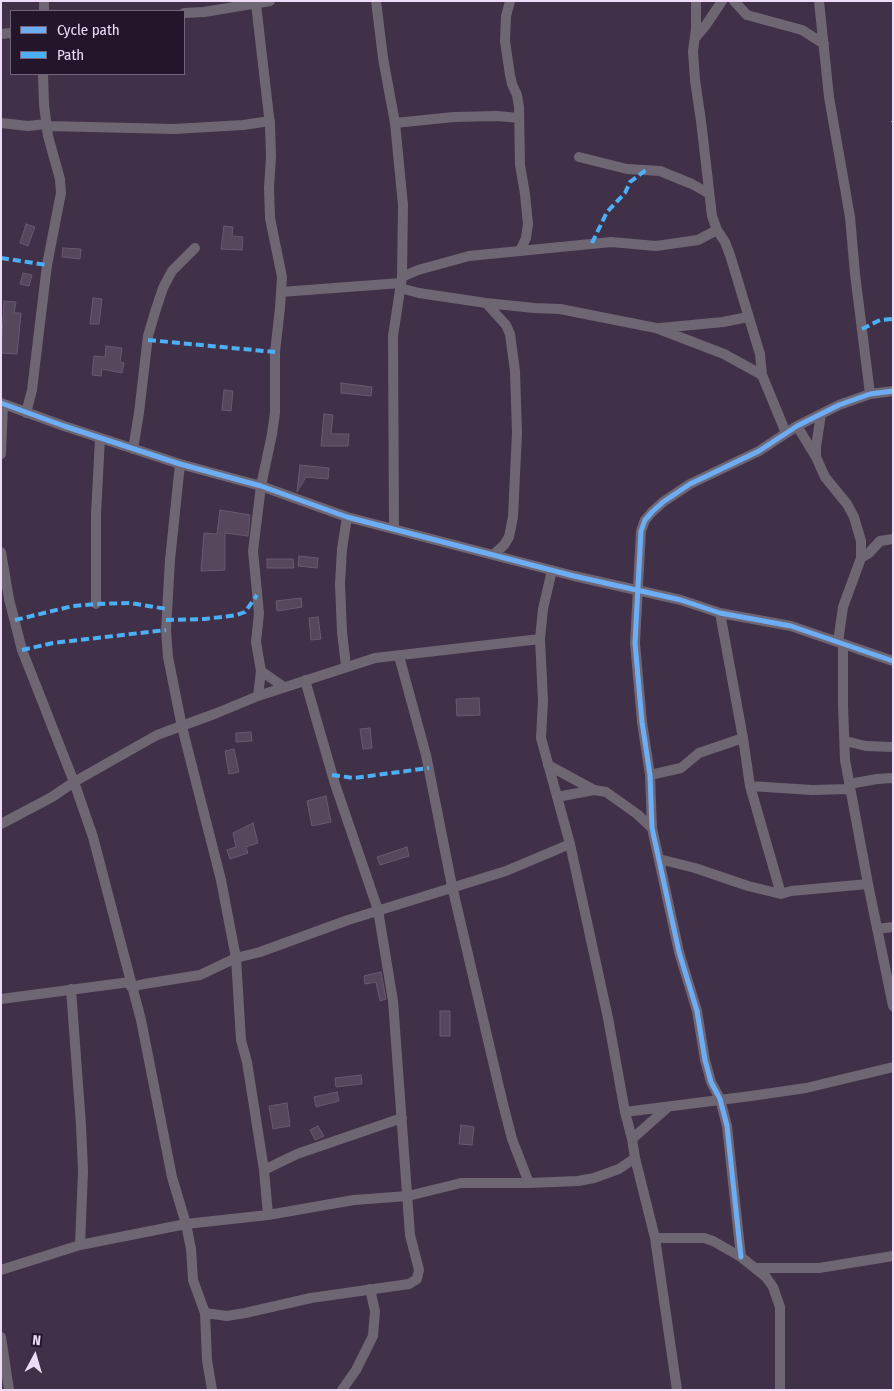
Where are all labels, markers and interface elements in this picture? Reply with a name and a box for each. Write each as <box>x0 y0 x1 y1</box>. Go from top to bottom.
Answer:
legend <box>10 10 185 75</box>
text: Cycle path <box>57 21 120 39</box>
text: Path <box>57 46 84 64</box>
north arrow <box>10 1331 60 1381</box>
text: N <box>32 1332 42 1349</box>

